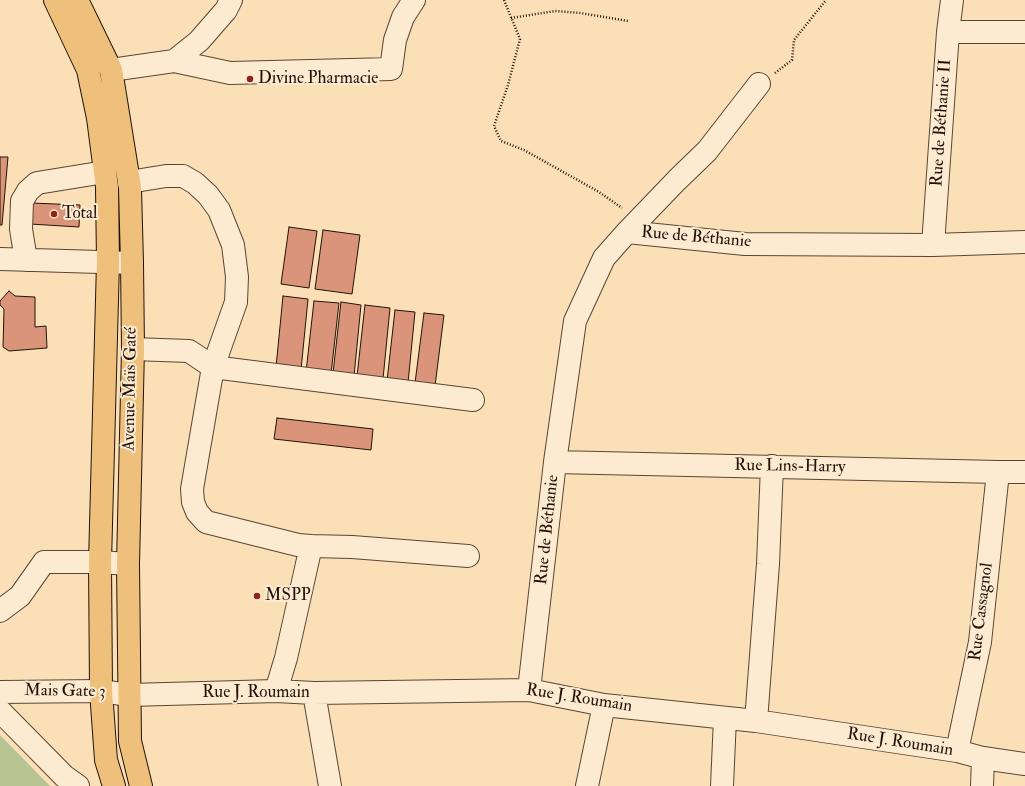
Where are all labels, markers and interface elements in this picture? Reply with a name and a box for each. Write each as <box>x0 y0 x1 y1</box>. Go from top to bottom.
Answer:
street label: Rue de Béthanie II <box>927 59 957 187</box>
place label: Divine Pharmacie <box>258 69 378 89</box>
marker: Divine Pharmacie <box>245 74 255 84</box>
place label: Total <box>62 204 97 224</box>
marker: Total <box>49 209 59 219</box>
street label: Rue de Béthanie <box>640 223 752 253</box>
street label: Avenue Maïs Gaté <box>120 327 142 451</box>
street label: Rue Lins-Harry <box>734 456 846 478</box>
street label: Rue de Béthanie <box>532 474 564 586</box>
street label: Rue Cassagnol <box>966 562 998 662</box>
place label: MSPP <box>265 586 311 606</box>
marker: MSPP <box>252 591 262 601</box>
street label: Mais Gate 3 <box>24 681 106 703</box>
street label: Rue J. Roumain <box>524 681 634 717</box>
street label: Rue J. Roumain <box>202 683 310 703</box>
street label: Rue J. Roumain <box>845 725 955 761</box>

